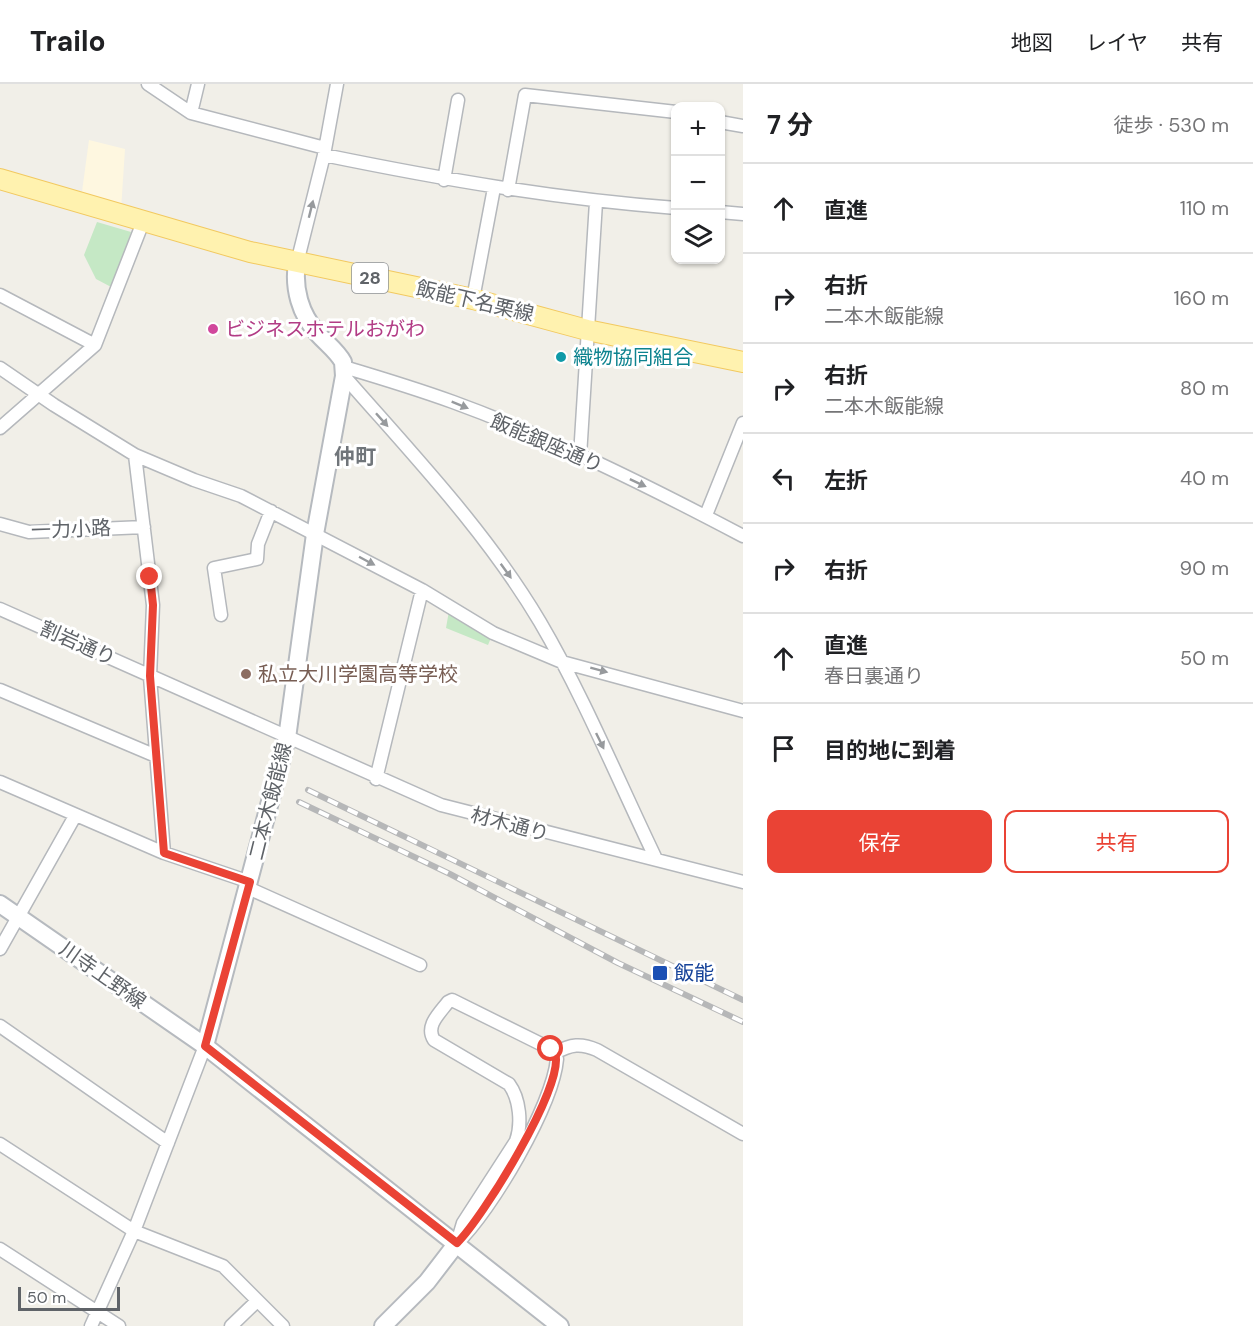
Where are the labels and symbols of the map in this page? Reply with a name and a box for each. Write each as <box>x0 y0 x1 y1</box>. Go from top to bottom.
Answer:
one-way arrow <box>306 200 316 218</box>
road number: 28 <box>352 263 388 293</box>
street label: 飯能下名栗線 <box>414 275 536 327</box>
place label: ビジネスホテルおがわ <box>225 316 425 342</box>
marker: ビジネスホテルおがわ <box>206 322 220 336</box>
place label: 織物協同組合 <box>573 344 693 370</box>
marker: 織物協同組合 <box>554 350 568 364</box>
one-way arrow <box>451 400 469 410</box>
street label: 飯能銀座通り <box>487 408 607 478</box>
one-way arrow <box>375 412 388 427</box>
district label: 仲町 <box>334 443 376 471</box>
one-way arrow <box>630 479 647 488</box>
street label: 一力小路 <box>31 515 111 543</box>
one-way arrow <box>359 556 376 566</box>
one-way arrow <box>500 562 512 578</box>
route end <box>136 563 162 589</box>
street label: 割岩通り <box>36 615 120 671</box>
place label: 私立大川学園高等学校 <box>258 661 458 687</box>
one-way arrow <box>590 666 608 675</box>
marker: 私立大川学園高等学校 <box>239 667 253 681</box>
one-way arrow <box>595 733 604 750</box>
street label: 二本木飯能線 <box>243 740 297 862</box>
street label: 材木通り <box>468 801 552 847</box>
street label: 川寺上野線 <box>55 936 151 1014</box>
place label: 飯能 <box>674 960 714 986</box>
marker: 飯能 <box>651 964 669 982</box>
route start <box>537 1035 563 1061</box>
scale bar <box>18 1284 120 1312</box>

